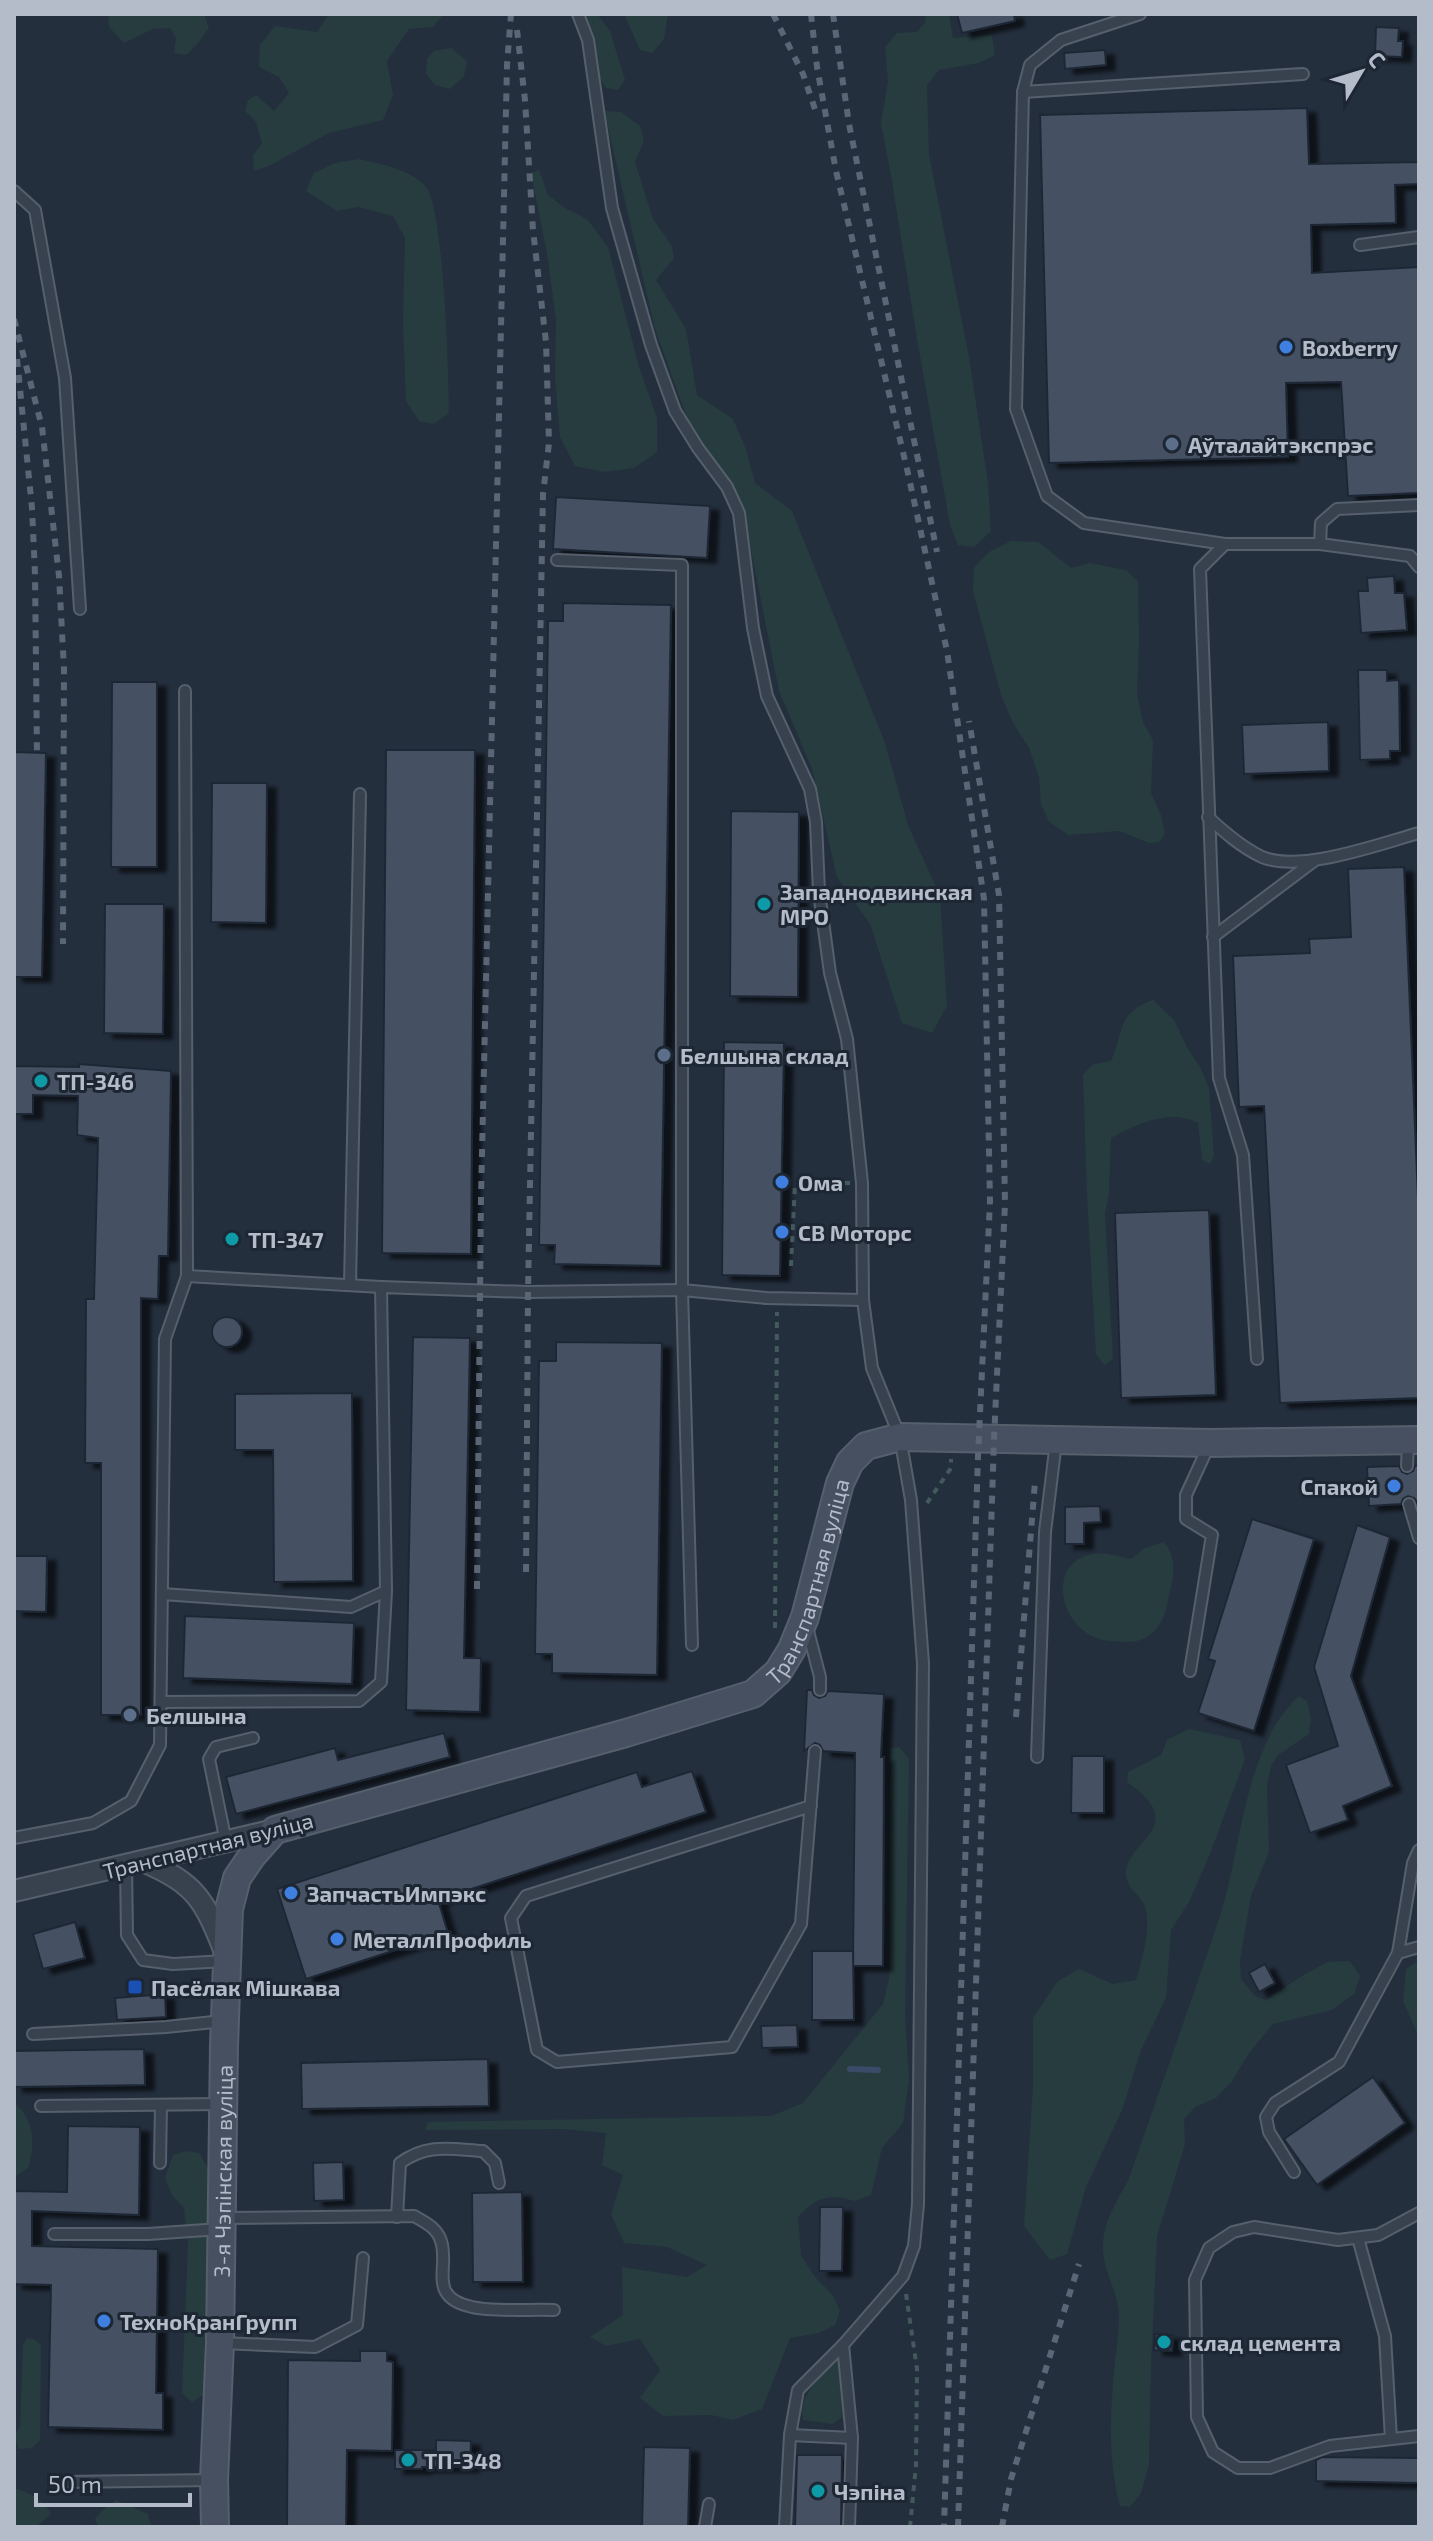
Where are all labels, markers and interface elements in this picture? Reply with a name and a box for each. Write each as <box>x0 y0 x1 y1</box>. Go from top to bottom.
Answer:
north arrow <box>1321 32 1401 112</box>
text: С <box>1363 46 1392 72</box>
place label: Boxberry <box>1302 334 1399 361</box>
marker: Boxberry <box>1277 338 1295 356</box>
place label: Аўталайтэкспрэс <box>1188 431 1373 457</box>
marker: Аўталайтэкспрэс <box>1163 435 1181 453</box>
place label: Западнодвинская МРО <box>780 878 973 929</box>
marker: Западнодвинская МРО <box>755 895 773 913</box>
place label: Белшына склад <box>680 1042 849 1068</box>
marker: Белшына склад <box>655 1046 673 1064</box>
place label: ТП-346 <box>57 1068 134 1094</box>
marker: ТП-346 <box>32 1072 50 1090</box>
place label: Ома <box>798 1169 843 1195</box>
marker: Ома <box>773 1173 791 1191</box>
place label: СВ Моторс <box>798 1219 912 1245</box>
marker: СВ Моторс <box>773 1223 791 1241</box>
place label: ТП-347 <box>248 1226 324 1252</box>
marker: ТП-347 <box>223 1230 241 1248</box>
place label: Спакой <box>1301 1473 1378 1499</box>
street label: Транспартная вуліца <box>760 1476 854 1690</box>
marker: Спакой <box>1385 1477 1403 1495</box>
place label: Белшына <box>146 1702 247 1728</box>
marker: Белшына <box>121 1706 139 1724</box>
street label: Транспартная вуліца <box>100 1806 316 1885</box>
place label: ЗапчастьИмпэкс <box>307 1880 486 1906</box>
marker: ЗапчастьИмпэкс <box>282 1884 300 1902</box>
place label: МеталлПрофиль <box>353 1926 532 1952</box>
marker: МеталлПрофиль <box>328 1930 346 1948</box>
place label: Пасёлак Мішкава <box>151 1974 340 2000</box>
marker: Пасёлак Мішкава <box>126 1978 144 1996</box>
street label: 3-я Чэпінская вуліца <box>208 2065 237 2278</box>
place label: ТехноКранГрупп <box>120 2308 297 2334</box>
marker: ТехноКранГрупп <box>95 2312 113 2330</box>
place label: склад цемента <box>1180 2329 1341 2355</box>
marker: склад цемента <box>1155 2333 1173 2351</box>
place label: ТП-348 <box>424 2447 502 2473</box>
marker: ТП-348 <box>399 2451 417 2469</box>
scale bar <box>36 2457 190 2507</box>
text: 50 m <box>48 2469 102 2498</box>
place label: Чэпіна <box>834 2478 906 2504</box>
marker: Чэпіна <box>809 2482 827 2500</box>

